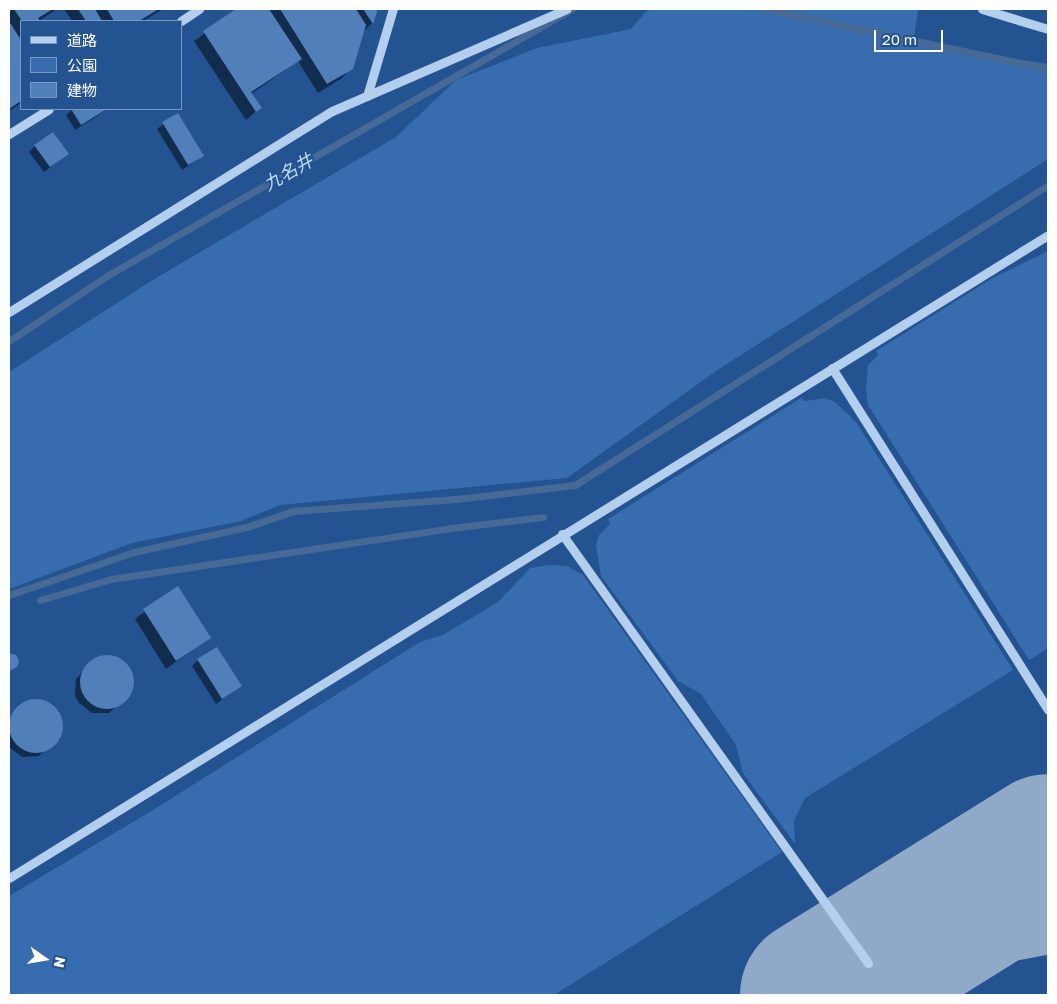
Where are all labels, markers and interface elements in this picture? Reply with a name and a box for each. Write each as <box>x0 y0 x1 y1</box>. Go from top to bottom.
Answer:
legend <box>20 20 182 110</box>
scale bar <box>877 20 946 52</box>
text: 20 m <box>882 30 917 48</box>
text: 道路 <box>67 31 97 49</box>
text: 公園 <box>67 56 97 74</box>
text: 建物 <box>67 81 97 99</box>
water label: 九名井 <box>259 149 317 195</box>
north arrow <box>20 934 70 984</box>
text: N <box>51 955 70 970</box>

